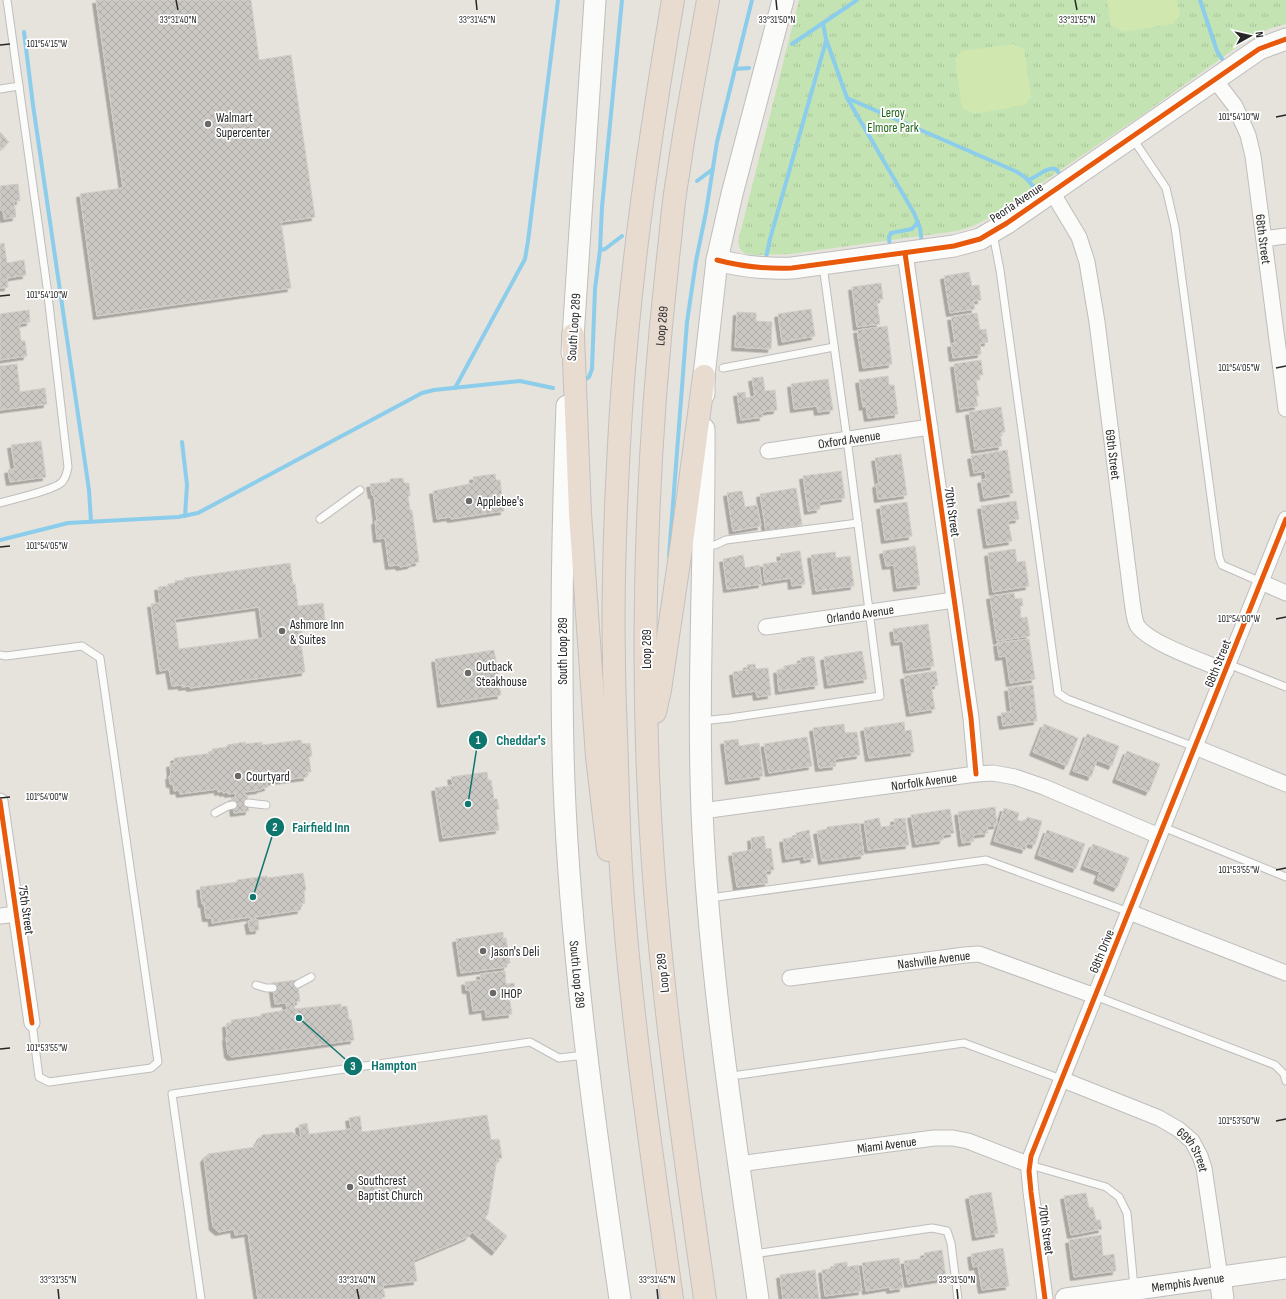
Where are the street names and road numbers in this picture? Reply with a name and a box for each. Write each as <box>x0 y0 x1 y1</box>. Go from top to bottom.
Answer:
street label: Peoria Avenue <box>987 179 1046 227</box>
street label: 68th Street <box>1252 213 1274 265</box>
street label: South Loop 289 <box>564 293 584 361</box>
street label: Loop 289 <box>652 305 672 346</box>
street label: Oxford Avenue <box>817 427 882 453</box>
street label: 69th Street <box>1102 428 1124 481</box>
street label: 70th Street <box>941 486 963 538</box>
street label: Orlando Avenue <box>825 602 895 627</box>
street label: South Loop 289 <box>555 617 571 685</box>
street label: Loop 289 <box>639 629 655 669</box>
street label: 68th Street <box>1201 637 1235 690</box>
street label: Norfolk Avenue <box>890 770 958 794</box>
street label: 75th Street <box>15 885 37 936</box>
street label: 68th Drive <box>1086 927 1118 976</box>
street label: South Loop 289 <box>566 940 588 1009</box>
street label: Nashville Avenue <box>897 948 971 973</box>
street label: Loop 289 <box>653 952 673 993</box>
street label: 69th Street <box>1173 1125 1211 1173</box>
street label: Miami Avenue <box>856 1133 918 1157</box>
street label: 70th Street <box>1035 1204 1057 1256</box>
street label: Memphis Avenue <box>1151 1270 1225 1296</box>

